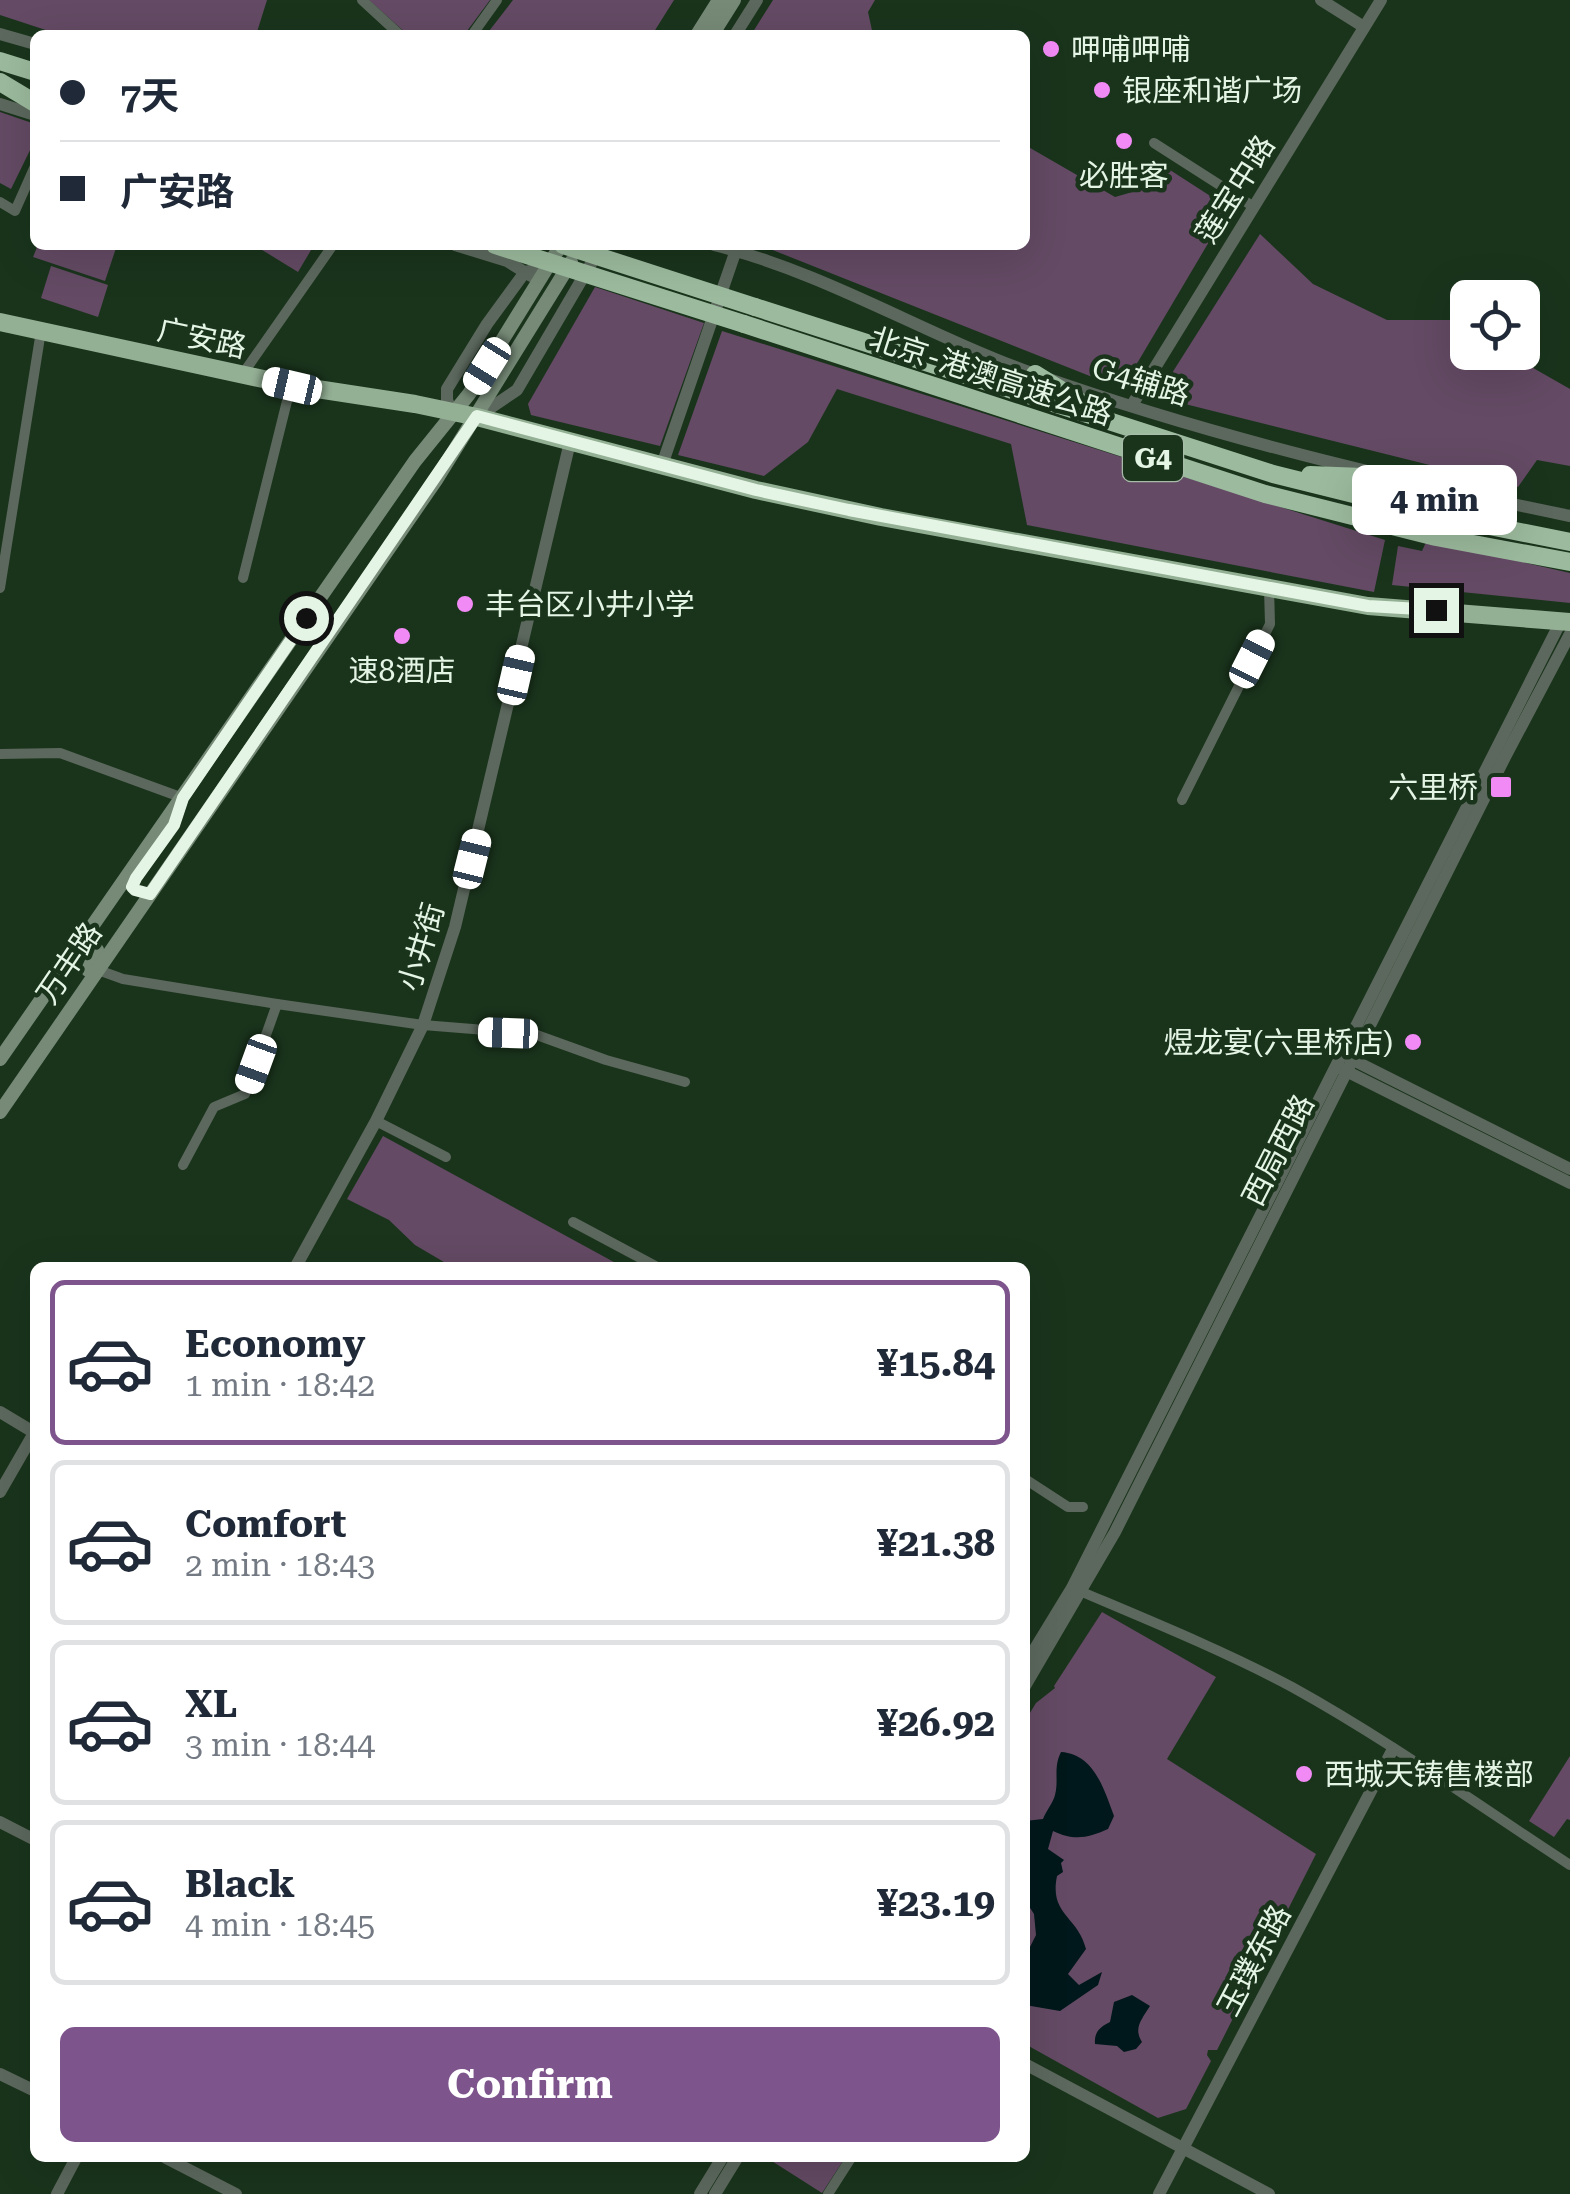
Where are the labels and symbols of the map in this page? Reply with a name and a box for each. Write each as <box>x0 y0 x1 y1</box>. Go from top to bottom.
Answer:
place label: 呷哺呷哺 <box>1071 32 1191 67</box>
marker: 呷哺呷哺 <box>1040 38 1062 60</box>
place label: 银座和谐广场 <box>1122 73 1302 108</box>
marker: 银座和谐广场 <box>1091 79 1113 101</box>
street label: 莲宝中路 <box>1188 129 1282 249</box>
marker: 必胜客 <box>1113 130 1135 152</box>
place label: 必胜客 <box>1079 158 1169 193</box>
street label: 广安路 <box>154 312 250 364</box>
street label: 北京-港澳高速公路 <box>865 320 1117 432</box>
car <box>458 333 516 399</box>
street label: G4辅路 <box>1088 350 1194 412</box>
car <box>259 365 325 407</box>
road number: G4 <box>1123 435 1183 481</box>
callout: 4 min <box>1354 465 1518 535</box>
place label: 丰台区小井小学 <box>485 587 695 622</box>
route end <box>1414 588 1459 633</box>
marker: 丰台区小井小学 <box>454 593 476 615</box>
route start <box>284 596 329 641</box>
marker: 速8酒店 <box>391 625 413 647</box>
car <box>1225 625 1279 693</box>
car <box>495 642 537 708</box>
place label: 速8酒店 <box>349 653 455 688</box>
place label: 六里桥 <box>1388 770 1478 805</box>
marker: 六里桥 <box>1488 774 1514 800</box>
car <box>450 826 494 892</box>
street label: 小井街 <box>391 899 451 995</box>
street label: 万丰路 <box>29 916 109 1010</box>
car <box>477 1017 539 1049</box>
place label: 煜龙宴(六里桥店) <box>1163 1025 1393 1060</box>
car <box>232 1031 280 1097</box>
marker: 煜龙宴(六里桥店) <box>1402 1031 1424 1053</box>
street label: 西局西路 <box>1235 1089 1321 1211</box>
place label: 西城天铸售楼部 <box>1324 1757 1534 1792</box>
marker: 西城天铸售楼部 <box>1293 1763 1315 1785</box>
street label: 玉璞东路 <box>1210 1899 1298 2021</box>

